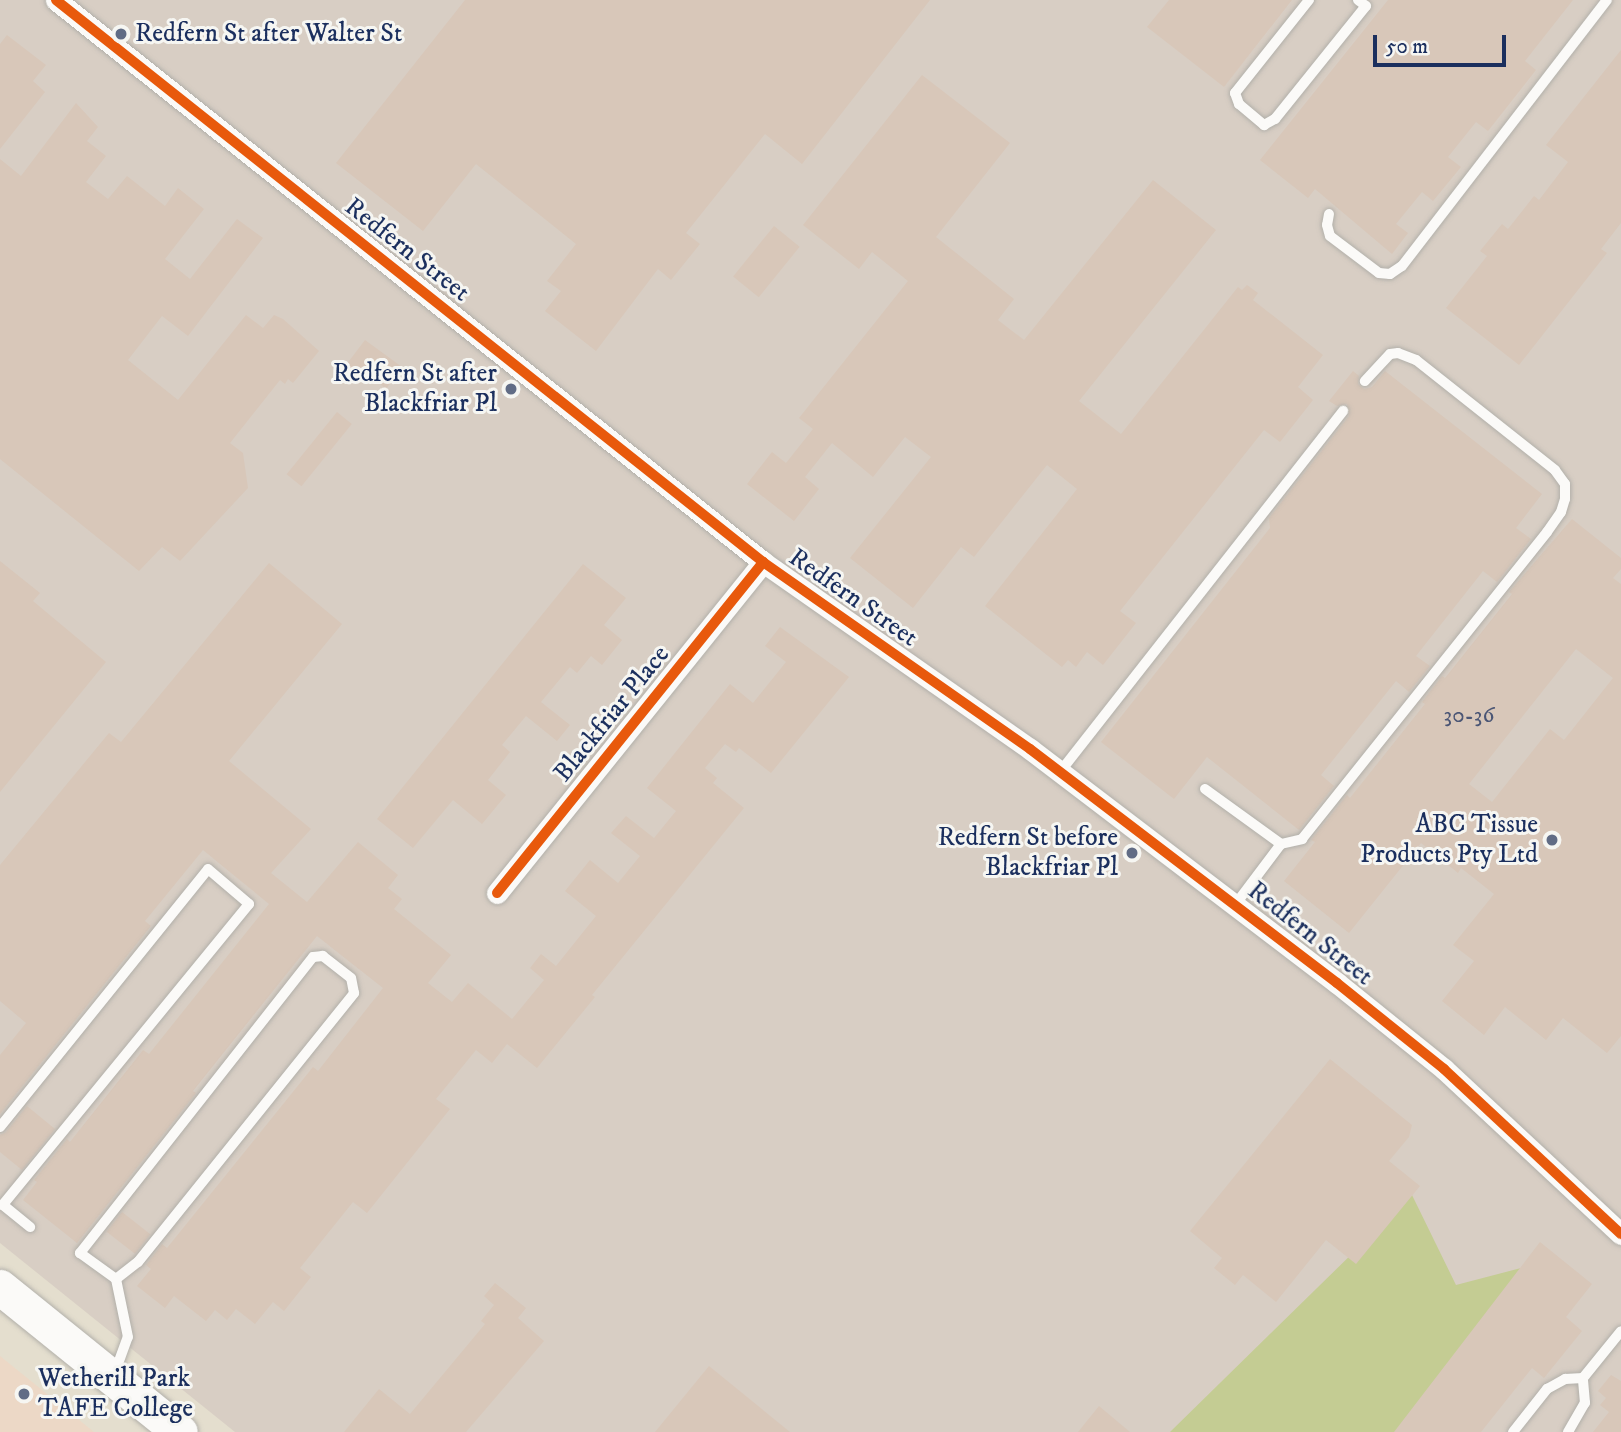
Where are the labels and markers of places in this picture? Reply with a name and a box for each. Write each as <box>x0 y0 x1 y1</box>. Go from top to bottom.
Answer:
place label: Redfern St after Walter St <box>135 18 402 50</box>
marker: Redfern St after Walter St <box>113 26 129 42</box>
place label: Redfern St after Blackfriar Pl <box>333 358 497 420</box>
marker: Redfern St after Blackfriar Pl <box>503 381 519 397</box>
place label: ABC Tissue Products Pty Ltd <box>1360 809 1538 870</box>
place label: Redfern St before Blackfriar Pl <box>938 822 1118 884</box>
marker: ABC Tissue Products Pty Ltd <box>1544 832 1560 848</box>
marker: Redfern St before Blackfriar Pl <box>1124 845 1140 861</box>
place label: Wetherill Park TAFE College <box>38 1363 193 1424</box>
marker: Wetherill Park TAFE College <box>16 1386 32 1402</box>

